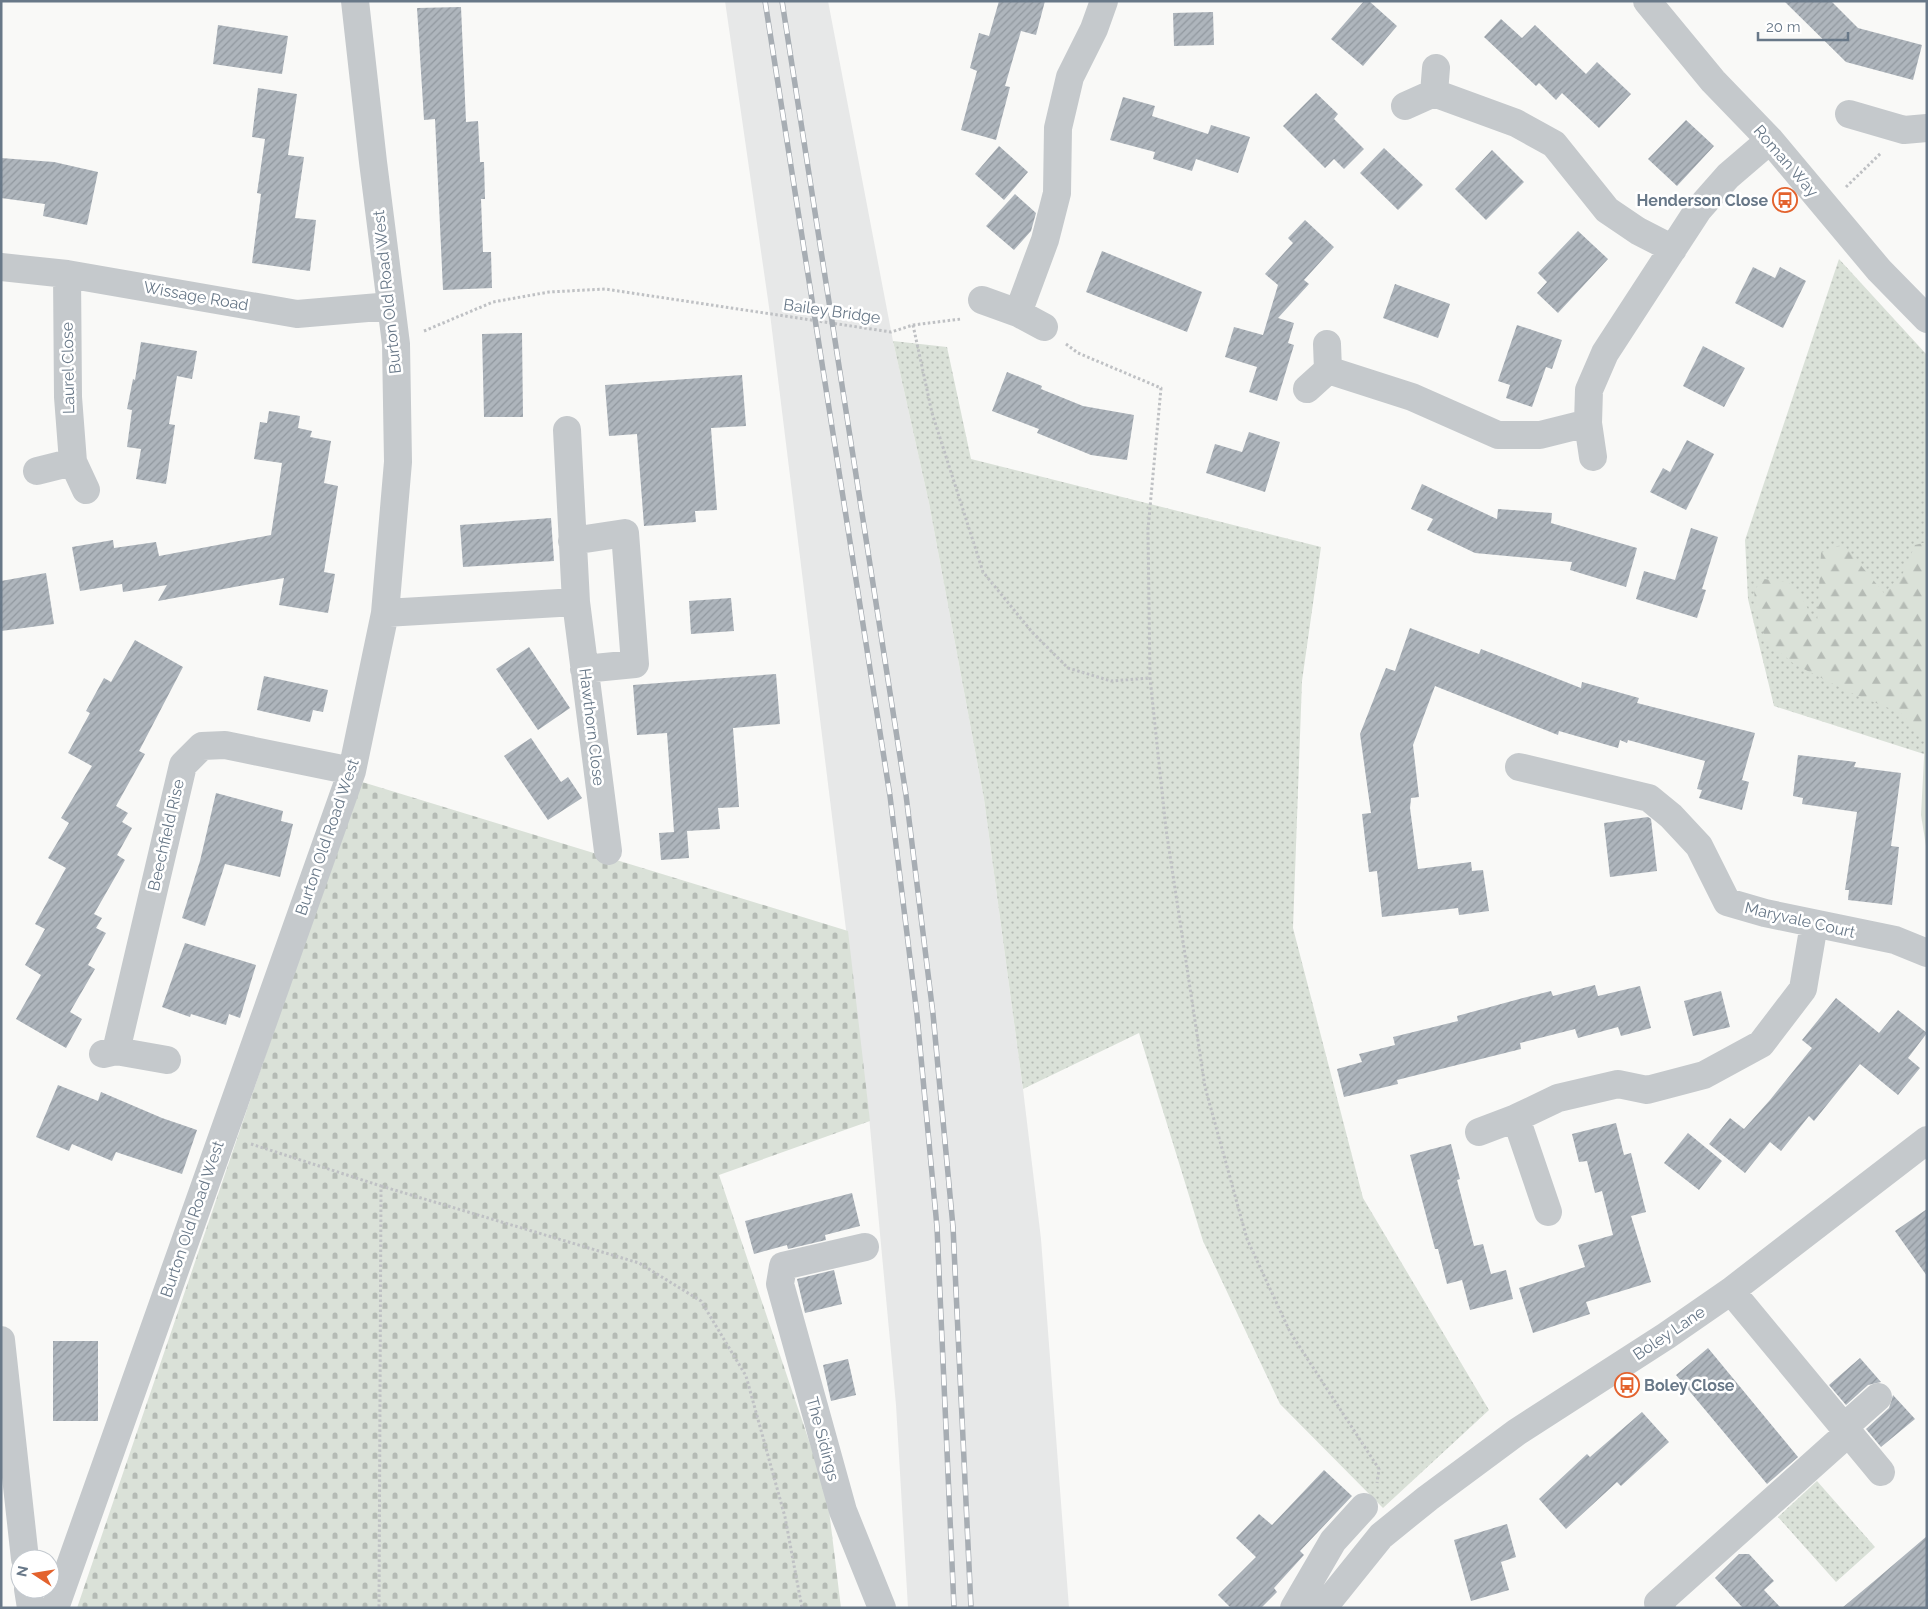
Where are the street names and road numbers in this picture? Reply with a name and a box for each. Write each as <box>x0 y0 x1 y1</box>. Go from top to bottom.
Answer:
street label: Roman Way <box>1750 121 1823 201</box>
street label: Burton Old Road West <box>369 209 405 375</box>
street label: Wissage Road <box>142 277 250 315</box>
street label: Bailey Bridge <box>782 295 882 327</box>
street label: Laurel Close <box>58 322 78 414</box>
street label: Hawthorn Close <box>575 667 609 787</box>
street label: Burton Old Road West <box>291 756 363 918</box>
street label: Beechfield Rise <box>144 777 188 893</box>
street label: Maryvale Court <box>1743 898 1858 942</box>
street label: Burton Old Road West <box>156 1138 228 1300</box>
street label: Boley Lane <box>1629 1302 1709 1364</box>
street label: The Sidings <box>803 1395 843 1483</box>

